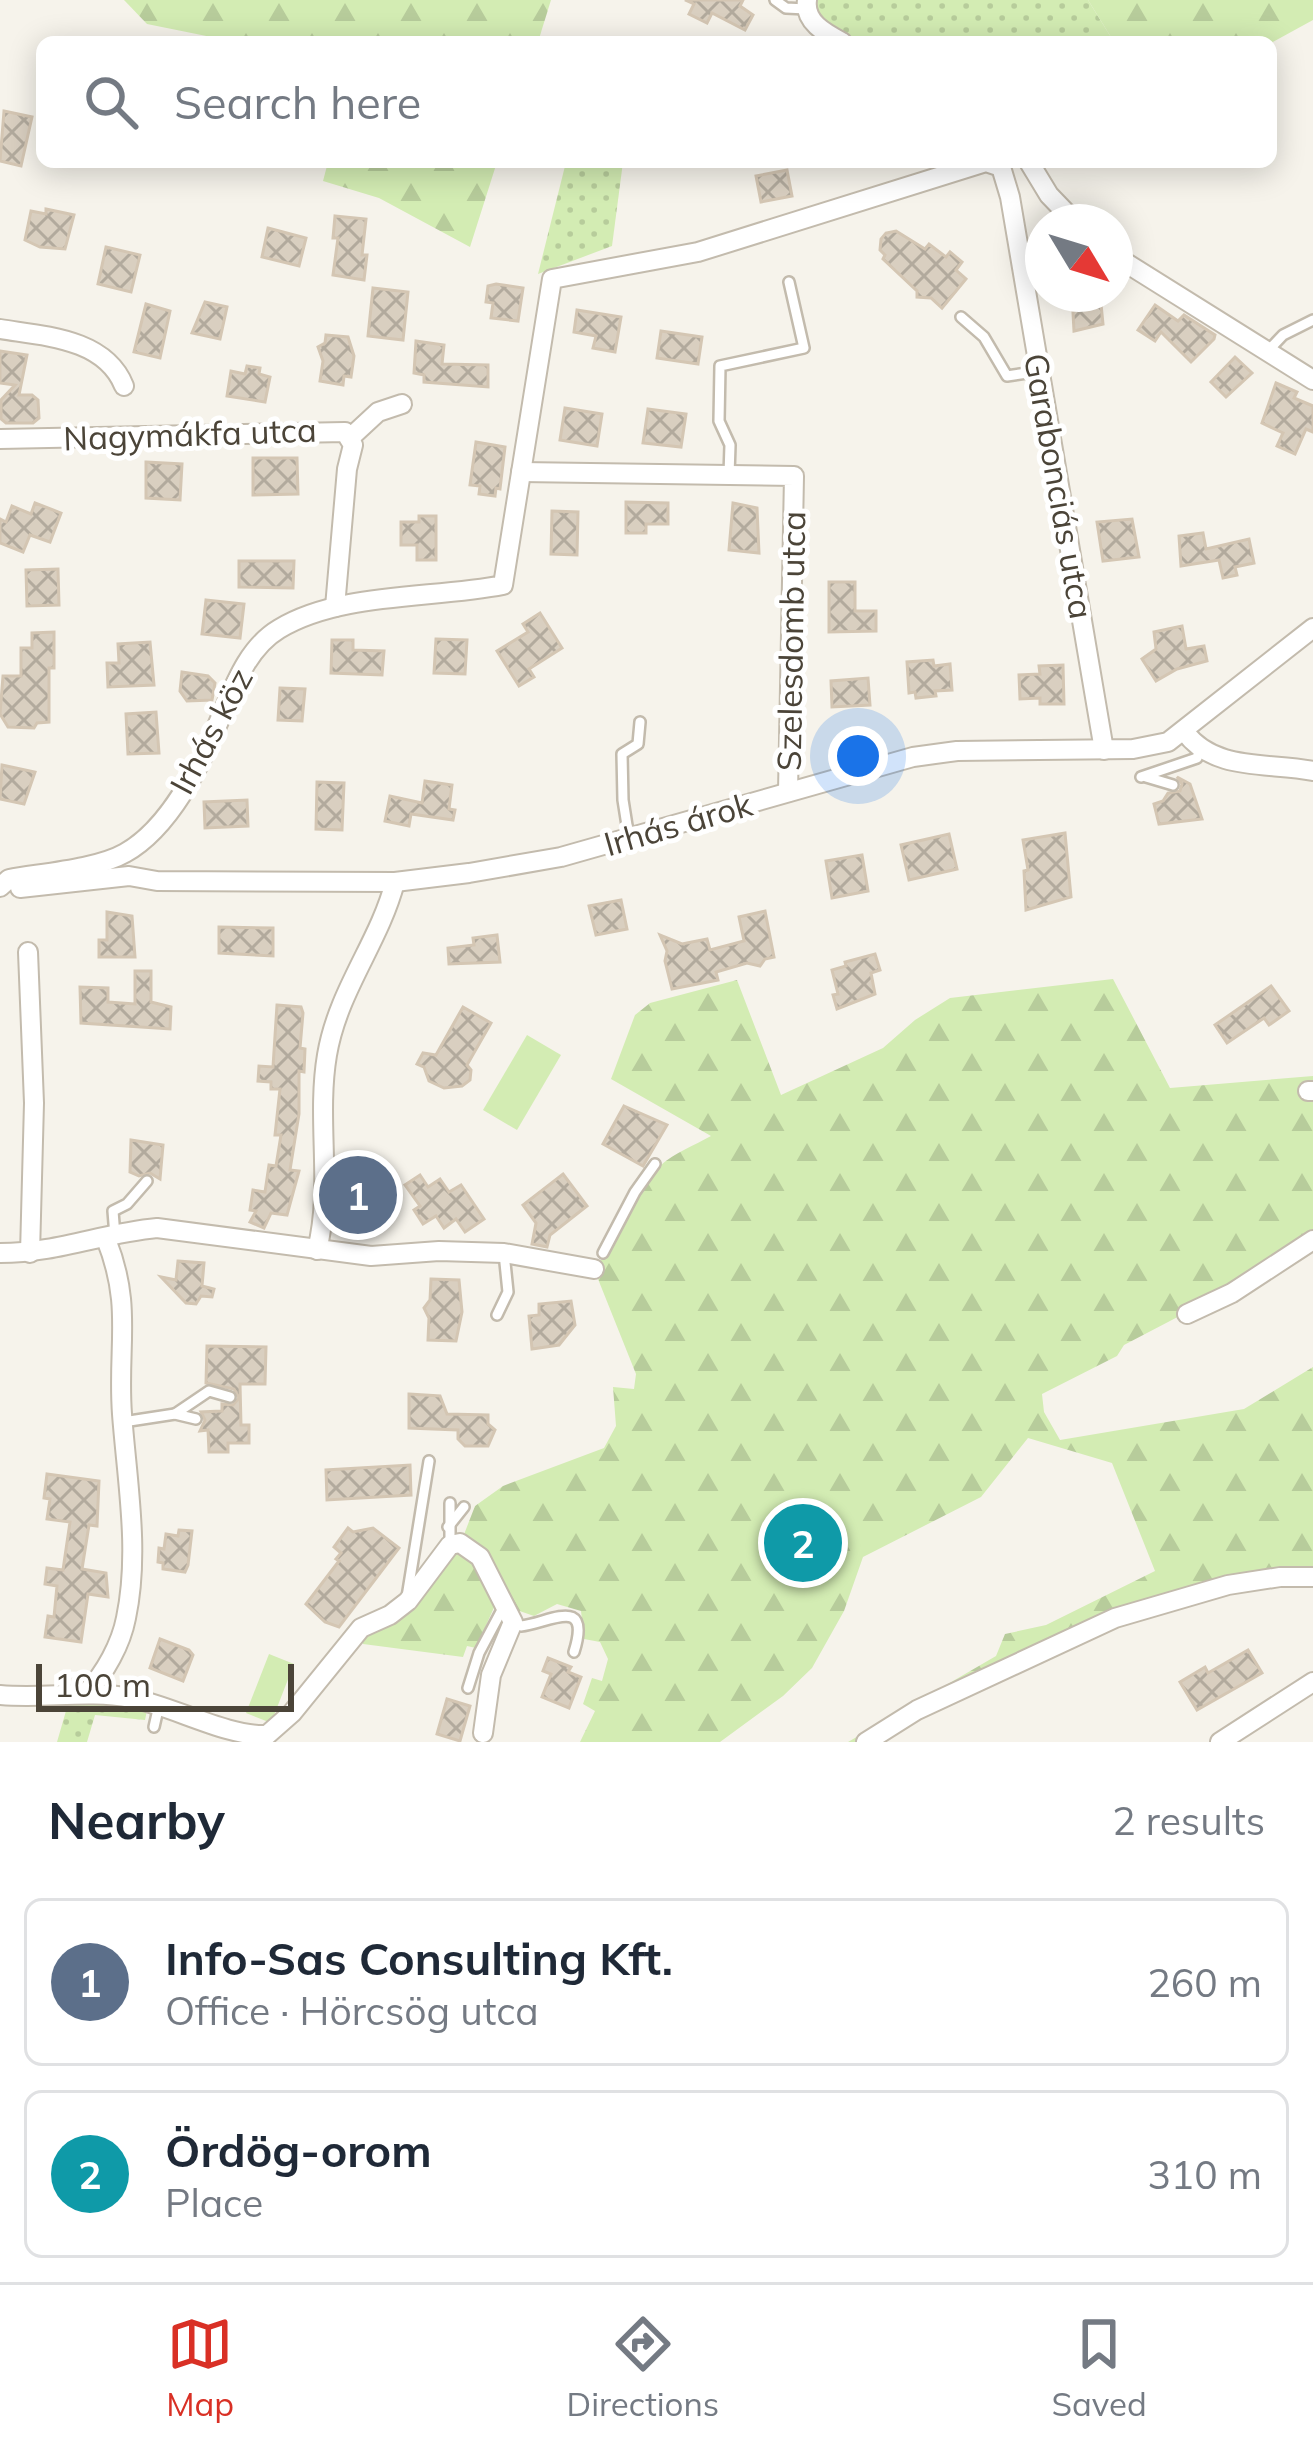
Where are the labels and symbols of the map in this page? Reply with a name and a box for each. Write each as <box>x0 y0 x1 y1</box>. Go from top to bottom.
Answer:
north arrow <box>1025 204 1133 312</box>
street label: Garabonciás utca <box>1016 350 1103 622</box>
street label: Nagymákfa utca <box>63 409 317 458</box>
street label: Szelesdomb utca <box>768 511 813 771</box>
street label: Irhás köz <box>160 661 261 801</box>
your location <box>828 726 888 786</box>
street label: Irhás árok <box>599 783 758 864</box>
pin: 1 <box>319 1150 397 1240</box>
pin: 2 <box>764 1498 842 1588</box>
scale bar <box>36 1658 294 1711</box>

